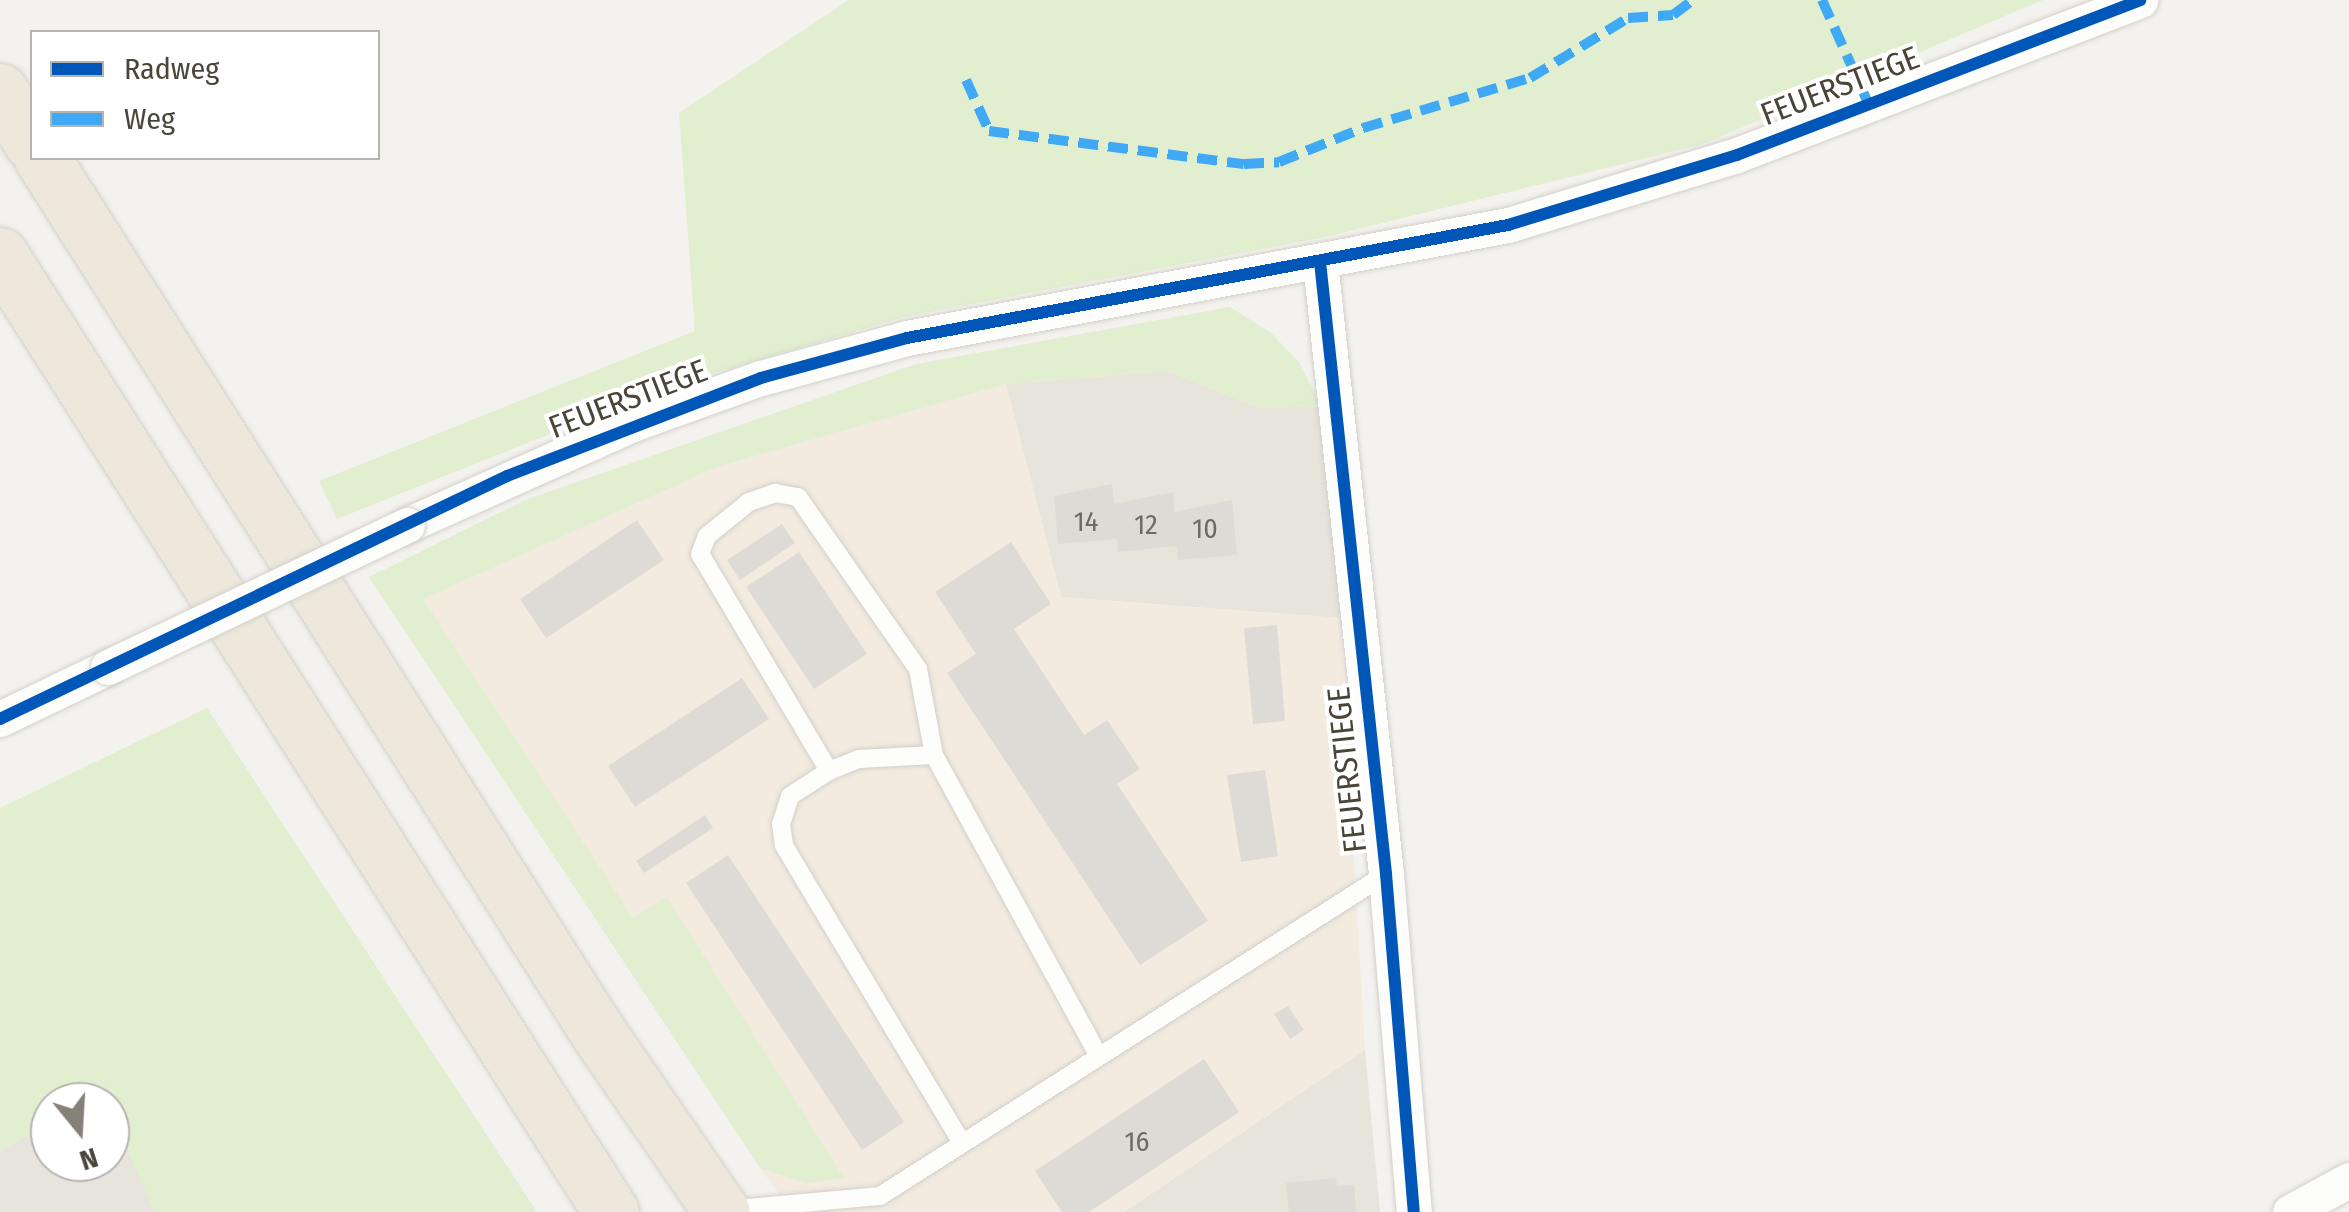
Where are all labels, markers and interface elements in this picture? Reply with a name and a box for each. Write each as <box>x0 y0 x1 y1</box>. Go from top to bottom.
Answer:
legend <box>30 30 380 160</box>
street label: FEUERSTIEGE <box>1755 38 1925 134</box>
text: Radweg <box>124 51 219 87</box>
text: Weg <box>124 101 175 137</box>
street label: FEUERSTIEGE <box>543 351 713 447</box>
house number: 14 <box>1074 505 1098 539</box>
house number: 12 <box>1134 508 1158 542</box>
house number: 10 <box>1192 512 1218 546</box>
street label: FEUERSTIEGE <box>1319 685 1375 855</box>
north arrow <box>30 1082 130 1182</box>
house number: 16 <box>1125 1125 1149 1159</box>
text: N <box>76 1141 102 1177</box>

